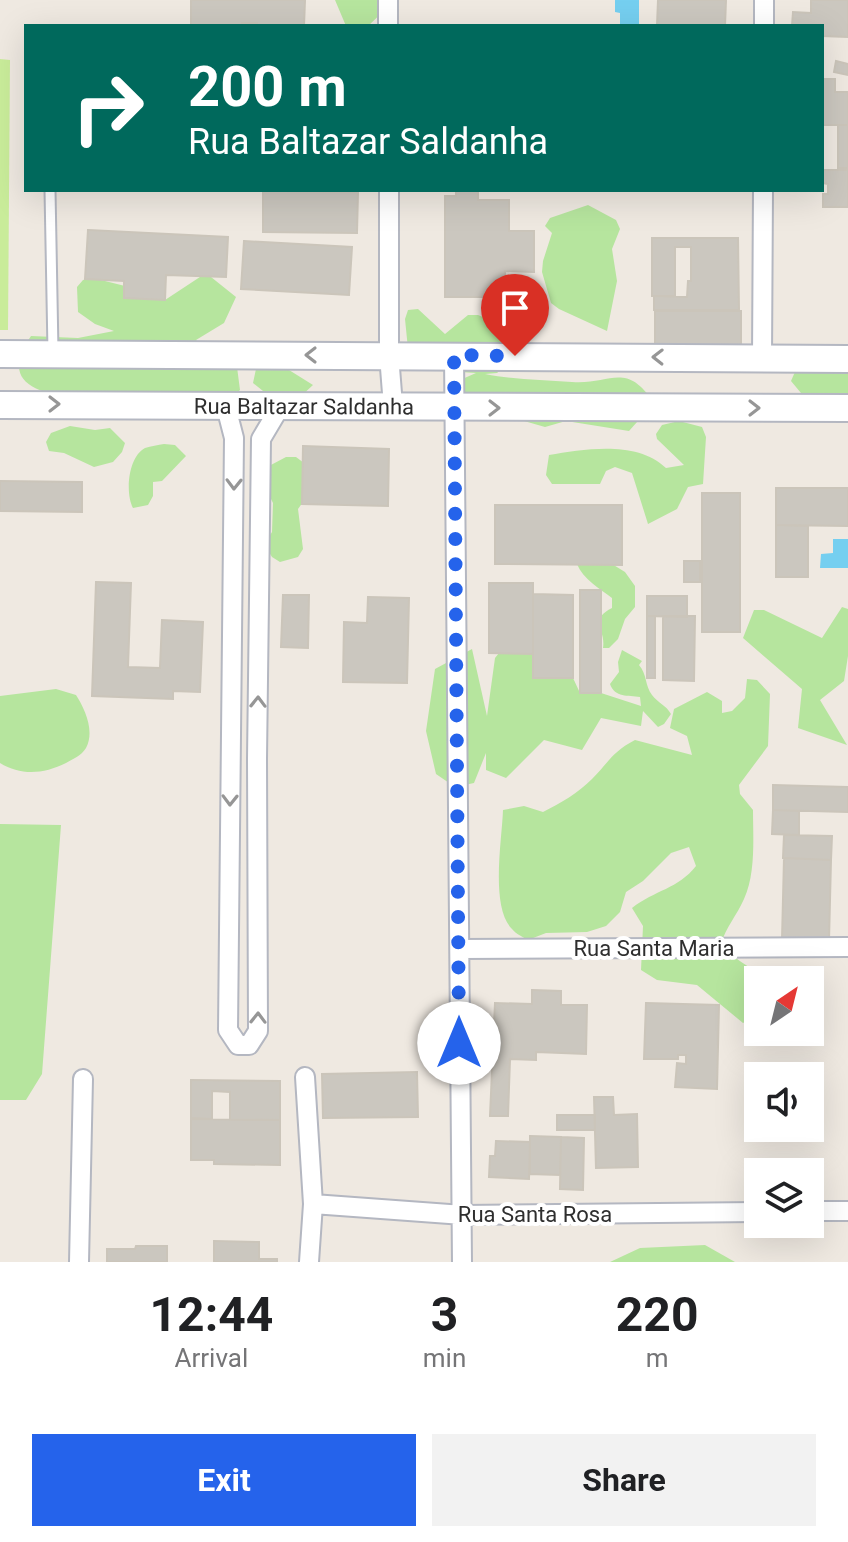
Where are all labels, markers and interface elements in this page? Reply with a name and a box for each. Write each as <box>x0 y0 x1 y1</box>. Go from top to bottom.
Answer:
text: 200 m <box>188 54 347 120</box>
icon: right <box>56 56 160 160</box>
text: Rua Baltazar Saldanha <box>188 121 548 163</box>
pin <box>481 274 549 356</box>
icon: arrive <box>493 286 537 330</box>
one-way arrow <box>304 346 317 364</box>
one-way arrow <box>651 348 664 366</box>
street label: Rua Baltazar Saldanha <box>194 394 414 419</box>
one-way arrow <box>48 395 61 413</box>
one-way arrow <box>488 399 501 417</box>
one-way arrow <box>748 399 761 417</box>
one-way arrow <box>225 478 243 491</box>
one-way arrow <box>249 695 267 708</box>
one-way arrow <box>221 794 239 807</box>
street label: Rua Santa Maria <box>574 936 734 961</box>
north arrow <box>744 966 824 1046</box>
map controls <box>744 966 824 1238</box>
position arrow <box>417 1001 501 1085</box>
one-way arrow <box>249 1011 267 1024</box>
button: sound <box>744 1062 824 1142</box>
button: layers <box>744 1158 824 1238</box>
street label: Rua Santa Rosa <box>458 1202 612 1227</box>
text: 12:44 <box>150 1286 273 1343</box>
text: 3 <box>431 1286 458 1343</box>
text: 220 <box>616 1286 698 1343</box>
text: Arrival <box>175 1343 248 1373</box>
text: min <box>423 1343 466 1373</box>
text: m <box>646 1343 669 1373</box>
button: Exit <box>32 1434 416 1526</box>
button: Share <box>432 1434 816 1526</box>

